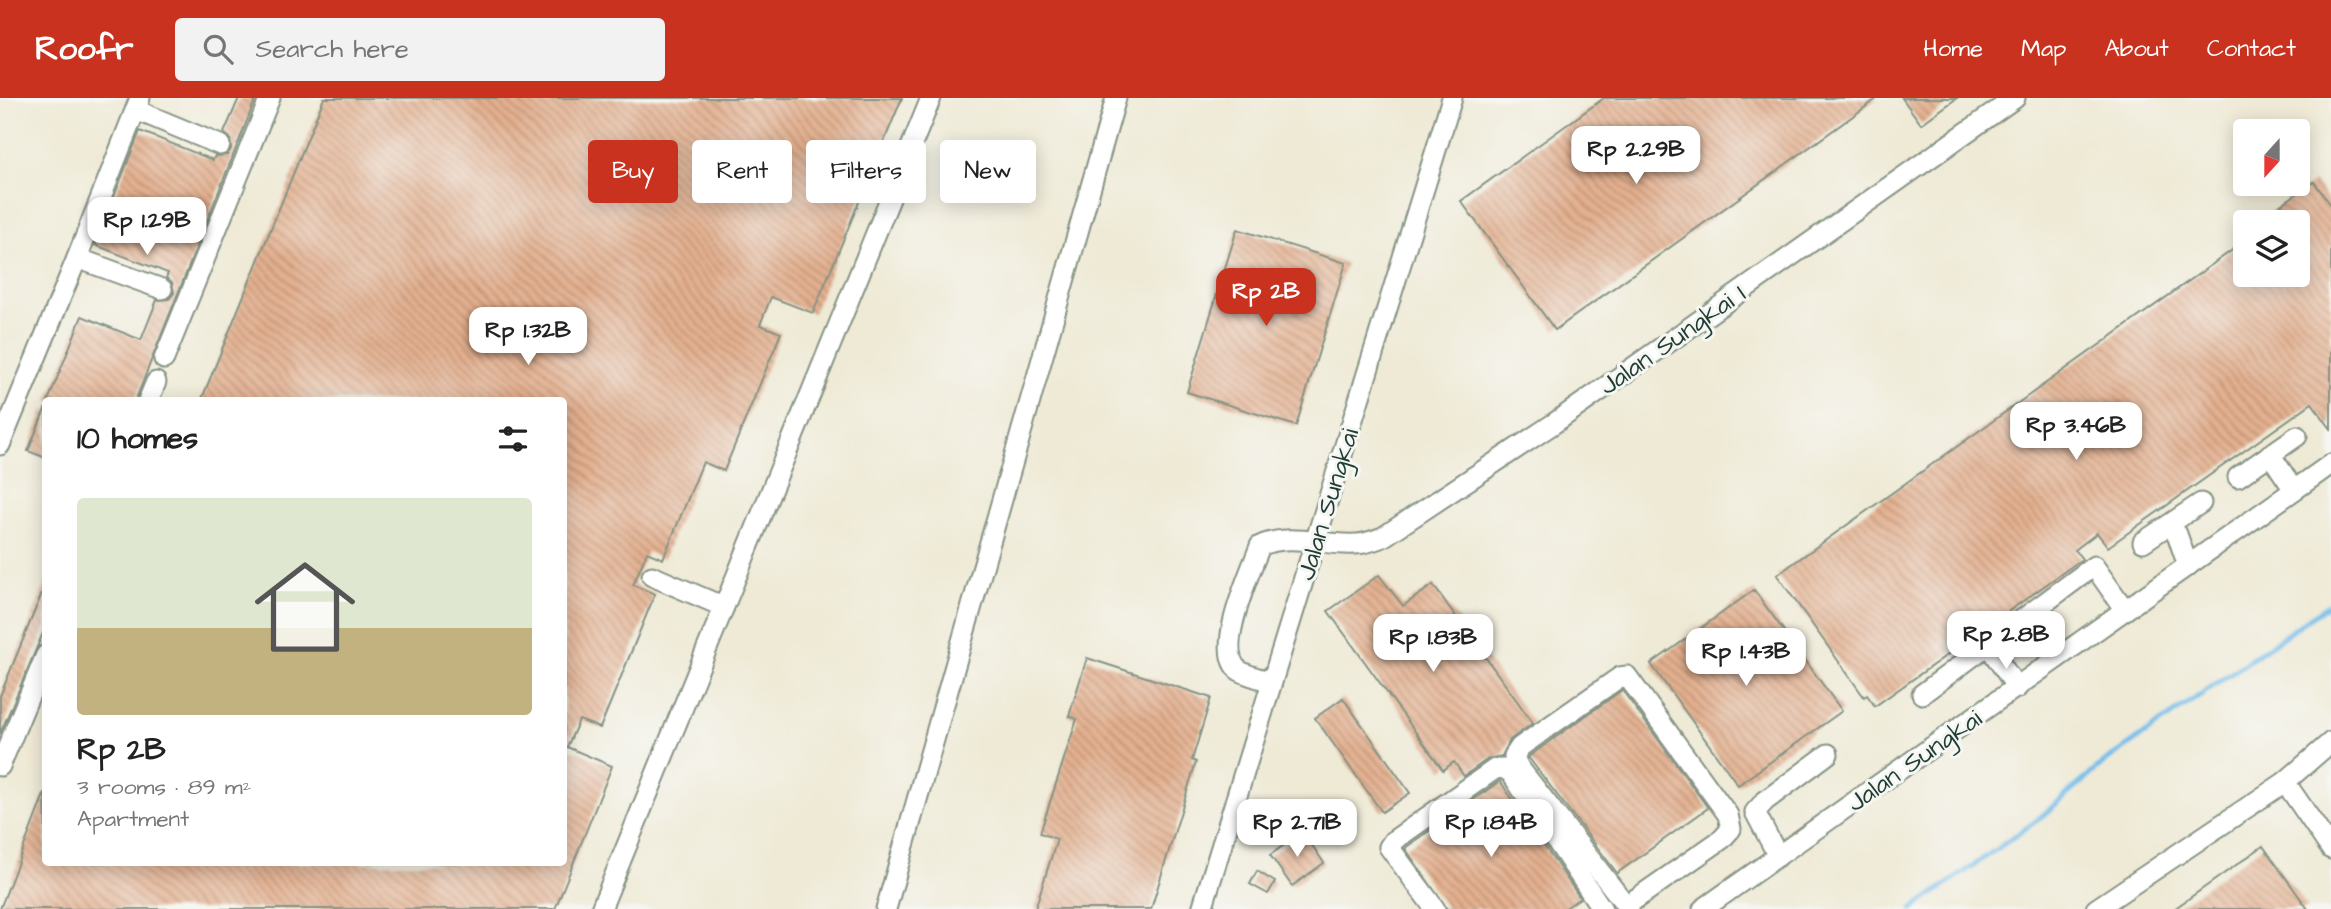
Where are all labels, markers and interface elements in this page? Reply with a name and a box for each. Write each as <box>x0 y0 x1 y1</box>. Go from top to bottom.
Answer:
search box <box>175 18 665 81</box>
text: Roofr <box>35 26 133 72</box>
icon: search <box>199 30 237 68</box>
text: Search here <box>255 31 409 67</box>
text: Home <box>1923 32 1983 66</box>
text: Map <box>2021 32 2066 66</box>
text: About <box>2104 32 2169 66</box>
text: Contact <box>2207 32 2296 66</box>
north arrow <box>2233 119 2310 196</box>
map controls <box>2233 119 2310 287</box>
pin: Rp 2.29B <box>1564 126 1708 186</box>
text: Rp 2.29B <box>1587 133 1685 165</box>
chip: Buy <box>588 140 678 203</box>
chip: Rent <box>692 140 792 203</box>
chip: Filters <box>806 140 926 203</box>
chip: New <box>940 140 1036 203</box>
pin: Rp 1.29B <box>75 198 219 257</box>
text: Rp 1.29B <box>103 204 191 236</box>
button: layers <box>2233 210 2310 287</box>
pin: Rp 2B <box>1217 268 1315 328</box>
text: Rp 2B <box>1232 275 1300 307</box>
street label: Jalan Sungkai I <box>1592 276 1754 405</box>
pin: Rp 1.32B <box>456 308 600 367</box>
text: Rp 1.32B <box>485 314 571 346</box>
pin: Rp 3.46B <box>2004 402 2148 462</box>
text: Rp 3.46B <box>2026 409 2126 441</box>
text: 10 homes <box>77 418 198 460</box>
icon: filters <box>494 420 532 458</box>
street label: Jalan Sungkai <box>1288 424 1370 585</box>
icon: home <box>242 544 368 670</box>
pin: Rp 2.8B <box>1941 612 2071 671</box>
pin: Rp 1.83B <box>1361 614 1505 674</box>
text: Rp 2.8B <box>1963 618 2049 650</box>
text: Rp 1.83B <box>1389 621 1477 653</box>
pin: Rp 1.43B <box>1674 628 1818 688</box>
text: Rp 1.43B <box>1702 635 1790 667</box>
street label: Jalan Sungkai <box>1840 701 1990 822</box>
text: Rp 2B <box>77 729 166 771</box>
text: 3 rooms · 89 m² <box>77 771 251 803</box>
pin: Rp 2.71B <box>1225 800 1369 859</box>
pin: Rp 1.84B <box>1419 800 1563 859</box>
text: Apartment <box>77 803 189 835</box>
text: Rp 2.71B <box>1253 806 1341 838</box>
text: Rp 1.84B <box>1445 806 1537 838</box>

